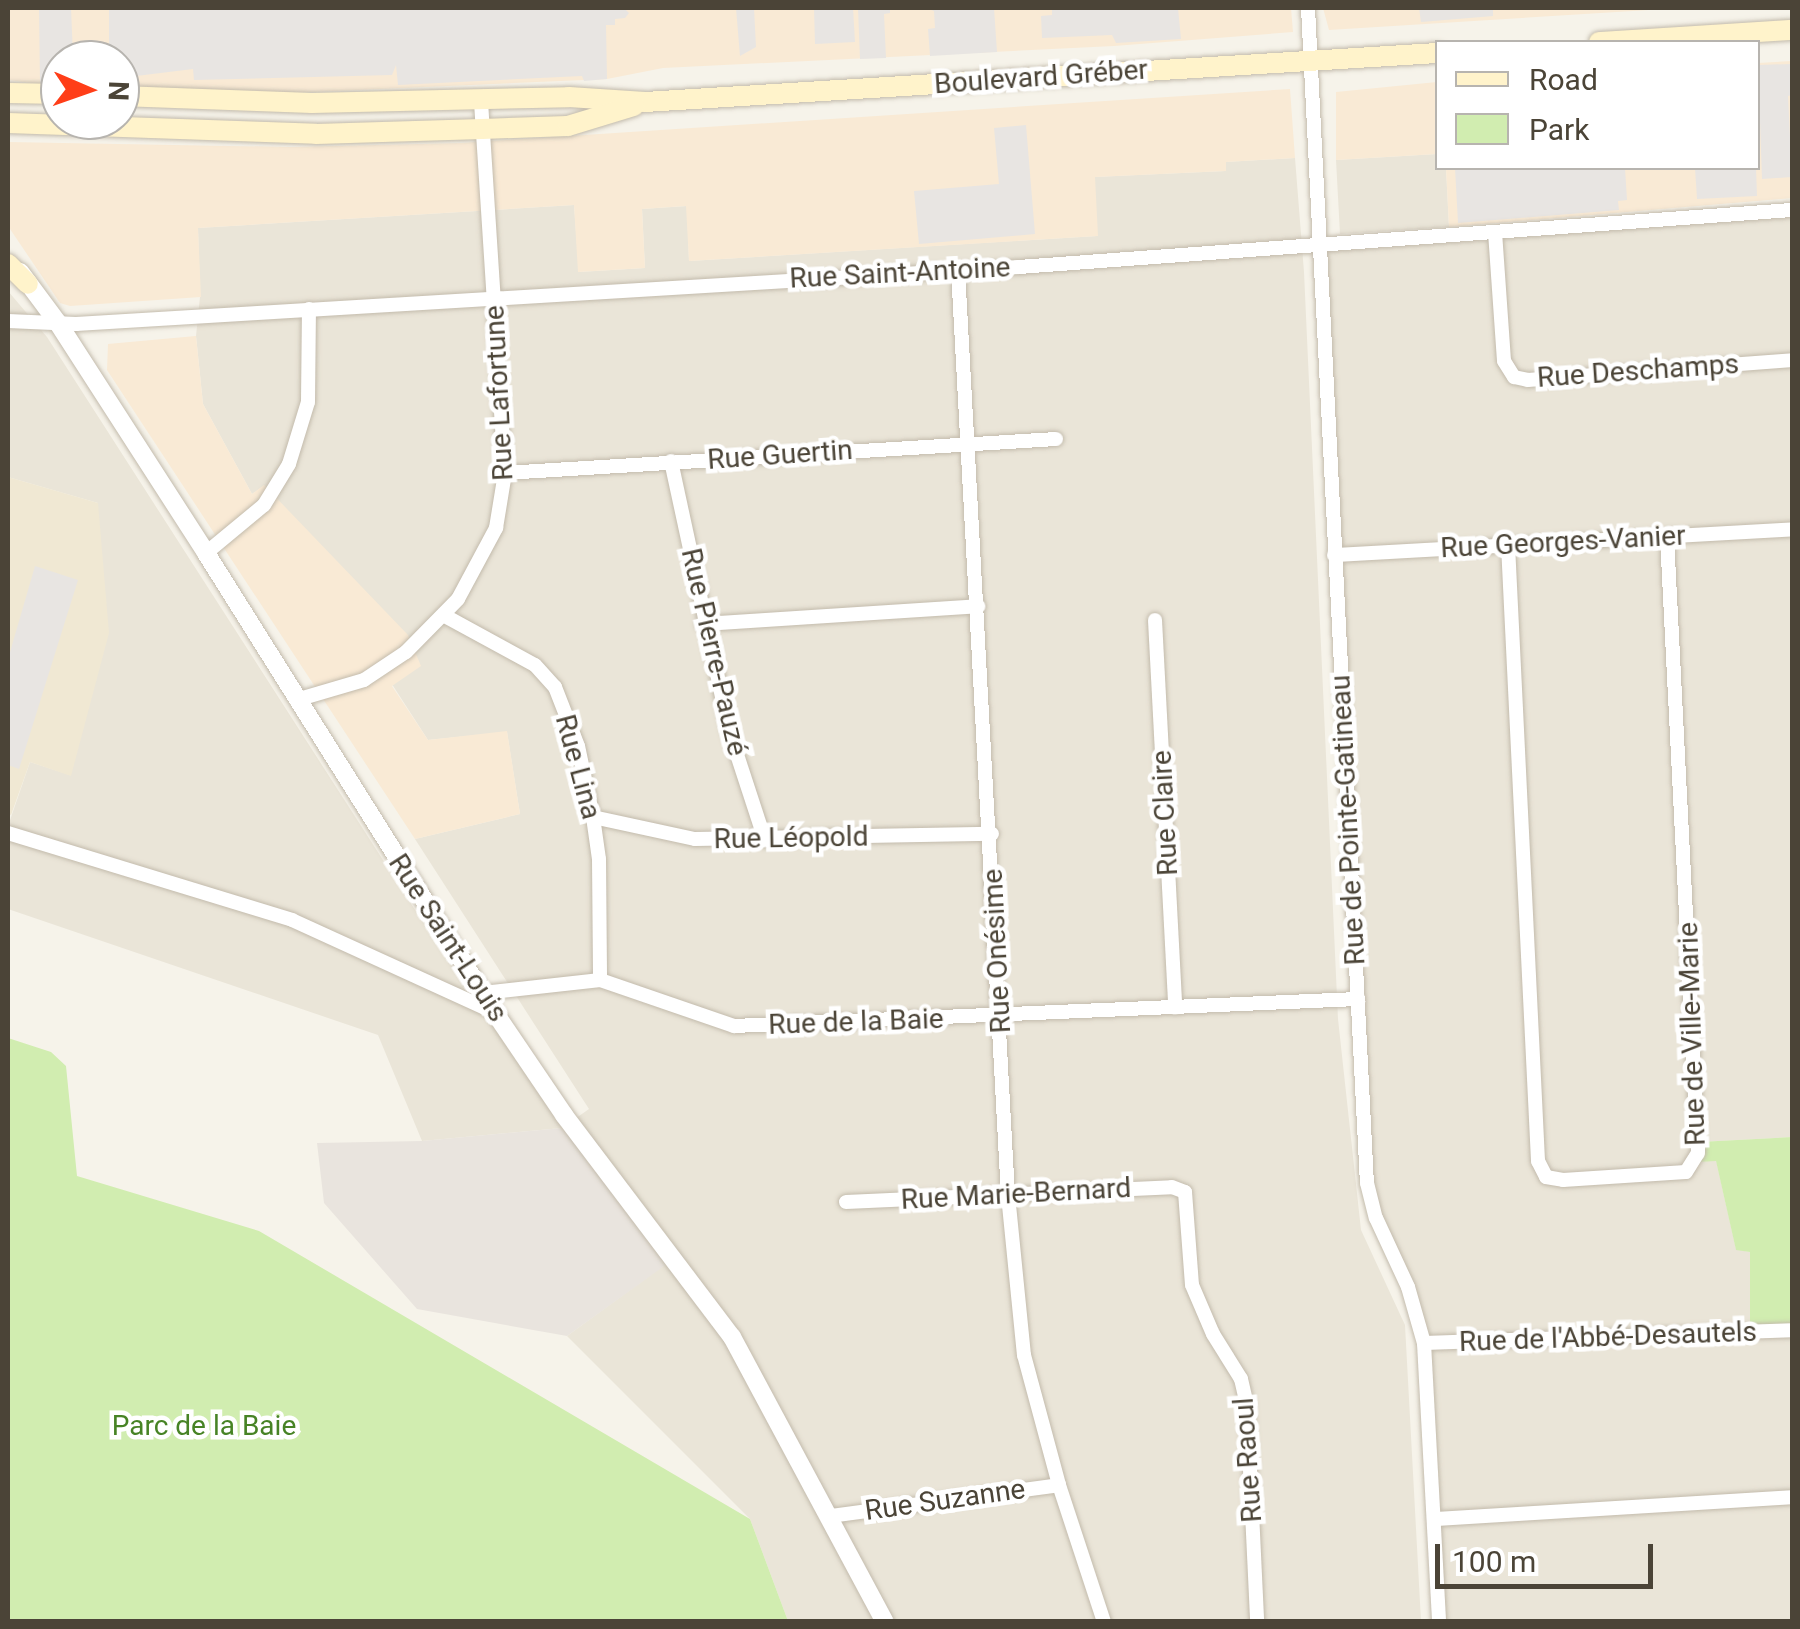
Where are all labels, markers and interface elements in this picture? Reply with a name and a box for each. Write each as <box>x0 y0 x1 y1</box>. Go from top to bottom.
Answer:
north arrow <box>40 40 140 140</box>
legend <box>1435 40 1760 170</box>
street label: Boulevard Gréber <box>933 53 1149 101</box>
text: Road <box>1529 62 1598 97</box>
text: N <box>102 81 135 101</box>
text: Park <box>1529 112 1589 147</box>
street label: Rue Saint-Antoine <box>789 250 1011 296</box>
street label: Rue Lafortune <box>478 304 520 482</box>
street label: Rue Deschamps <box>1536 347 1740 395</box>
street label: Rue Guertin <box>706 433 854 477</box>
street label: Rue Georges-Vanier <box>1440 519 1686 565</box>
street label: Rue Pierre-Pauzé <box>674 545 754 759</box>
street label: Rue de Pointe-Gatineau <box>1324 674 1372 966</box>
street label: Rue Lina <box>548 711 608 823</box>
street label: Rue Claire <box>1145 749 1185 877</box>
street label: Rue Léopold <box>713 820 869 856</box>
street label: Rue Saint-Louis <box>381 848 515 1028</box>
street label: Rue Onésime <box>976 868 1018 1034</box>
street label: Rue de Ville-Marie <box>1671 922 1713 1146</box>
street label: Rue de la Baie <box>768 1002 944 1042</box>
street label: Rue Marie-Bernard <box>900 1171 1132 1217</box>
street label: Rue de l'Abbé-Desautels <box>1458 1315 1758 1359</box>
street label: Rue Raoul <box>1227 1396 1269 1524</box>
park label: Parc de la Baie <box>112 1409 296 1443</box>
street label: Rue Suzanne <box>863 1472 1027 1528</box>
scale bar <box>1440 1524 1658 1586</box>
text: 100 m <box>1452 1544 1536 1579</box>

